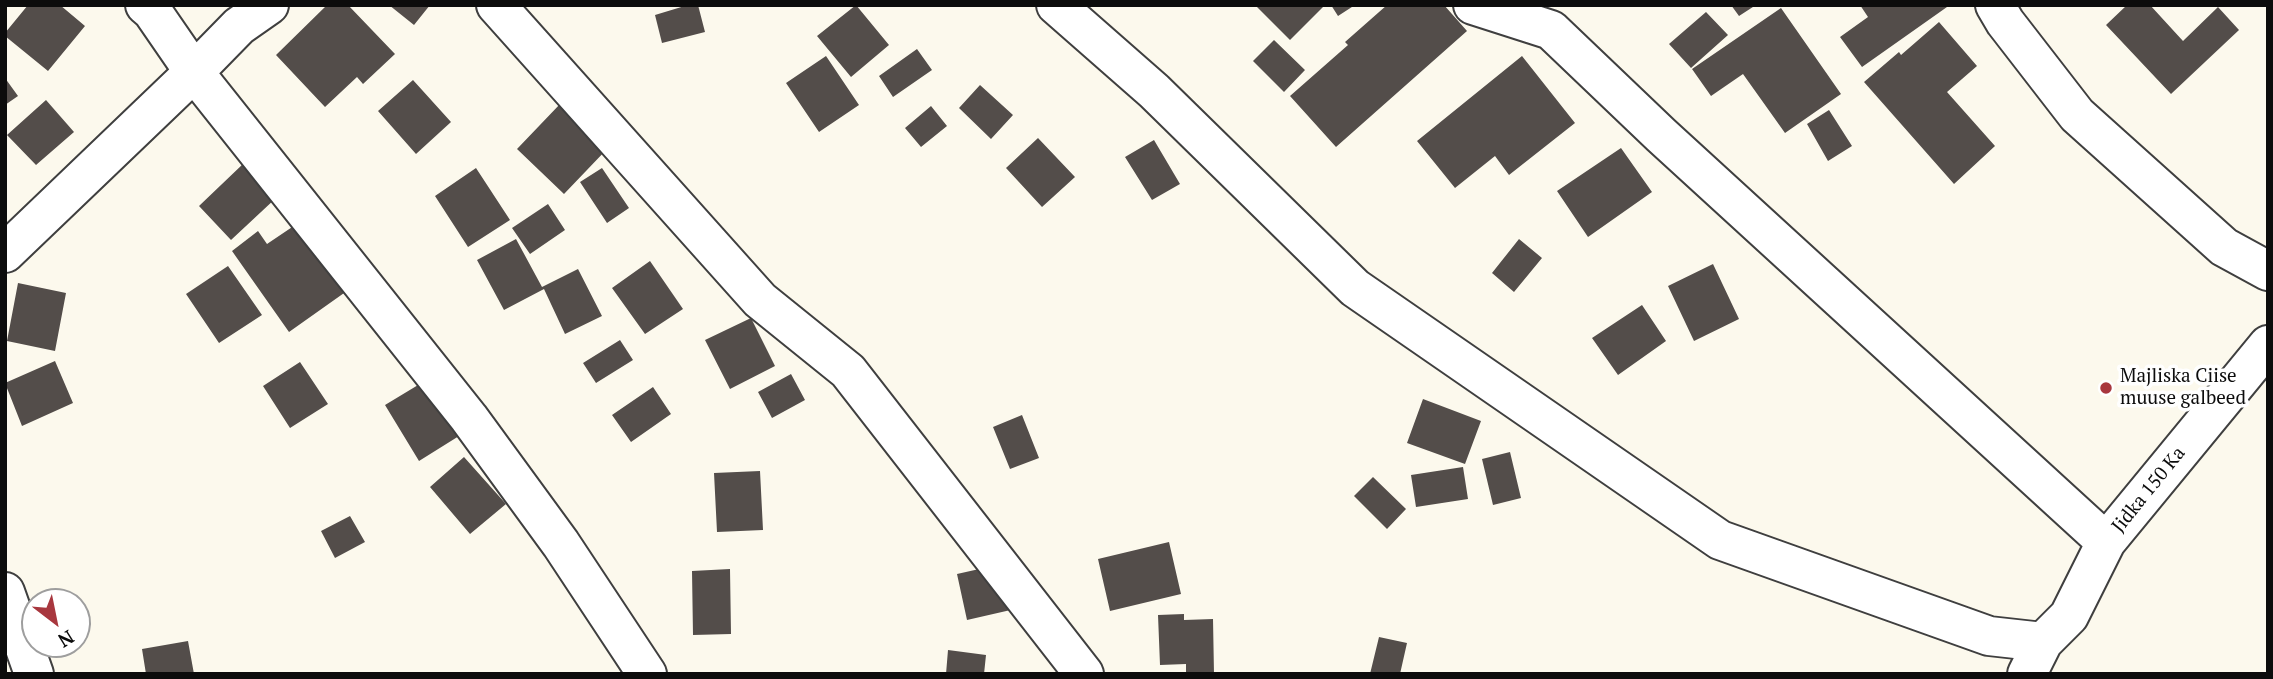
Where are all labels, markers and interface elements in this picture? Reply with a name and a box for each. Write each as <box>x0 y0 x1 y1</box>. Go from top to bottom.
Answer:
place label: Majliska Ciise muuse galbeed <box>2120 366 2246 410</box>
marker: Majliska Ciise muuse galbeed <box>2098 380 2114 396</box>
street label: Jidka 150 Ka <box>2108 443 2190 537</box>
north arrow <box>21 588 91 658</box>
text: N <box>54 625 79 654</box>

